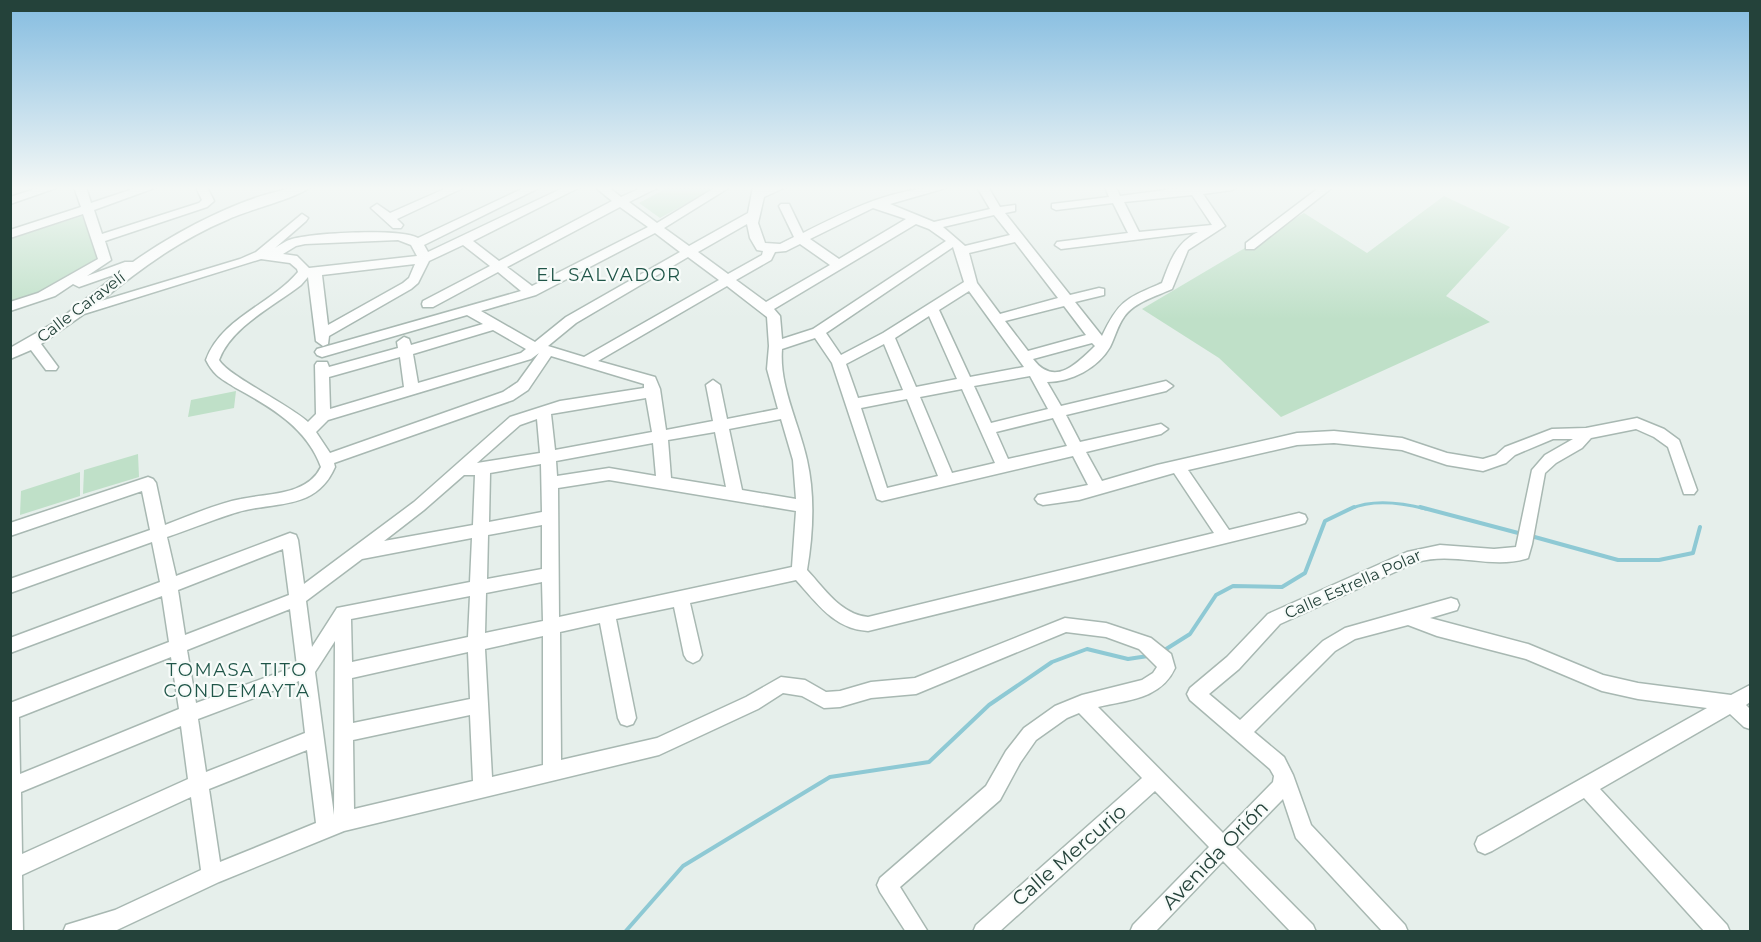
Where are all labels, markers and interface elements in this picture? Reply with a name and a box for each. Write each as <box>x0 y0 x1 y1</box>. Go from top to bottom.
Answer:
district label: EL SALVADOR <box>536 264 682 286</box>
street label: Calle Caravelí <box>33 267 129 346</box>
street label: Calle Estrella Polar <box>1282 545 1424 623</box>
district label: TOMASA TITO CONDEMAYTA <box>164 659 310 702</box>
street label: Avenida Orión <box>1157 796 1273 914</box>
street label: Calle Mercurio <box>1007 799 1131 911</box>

